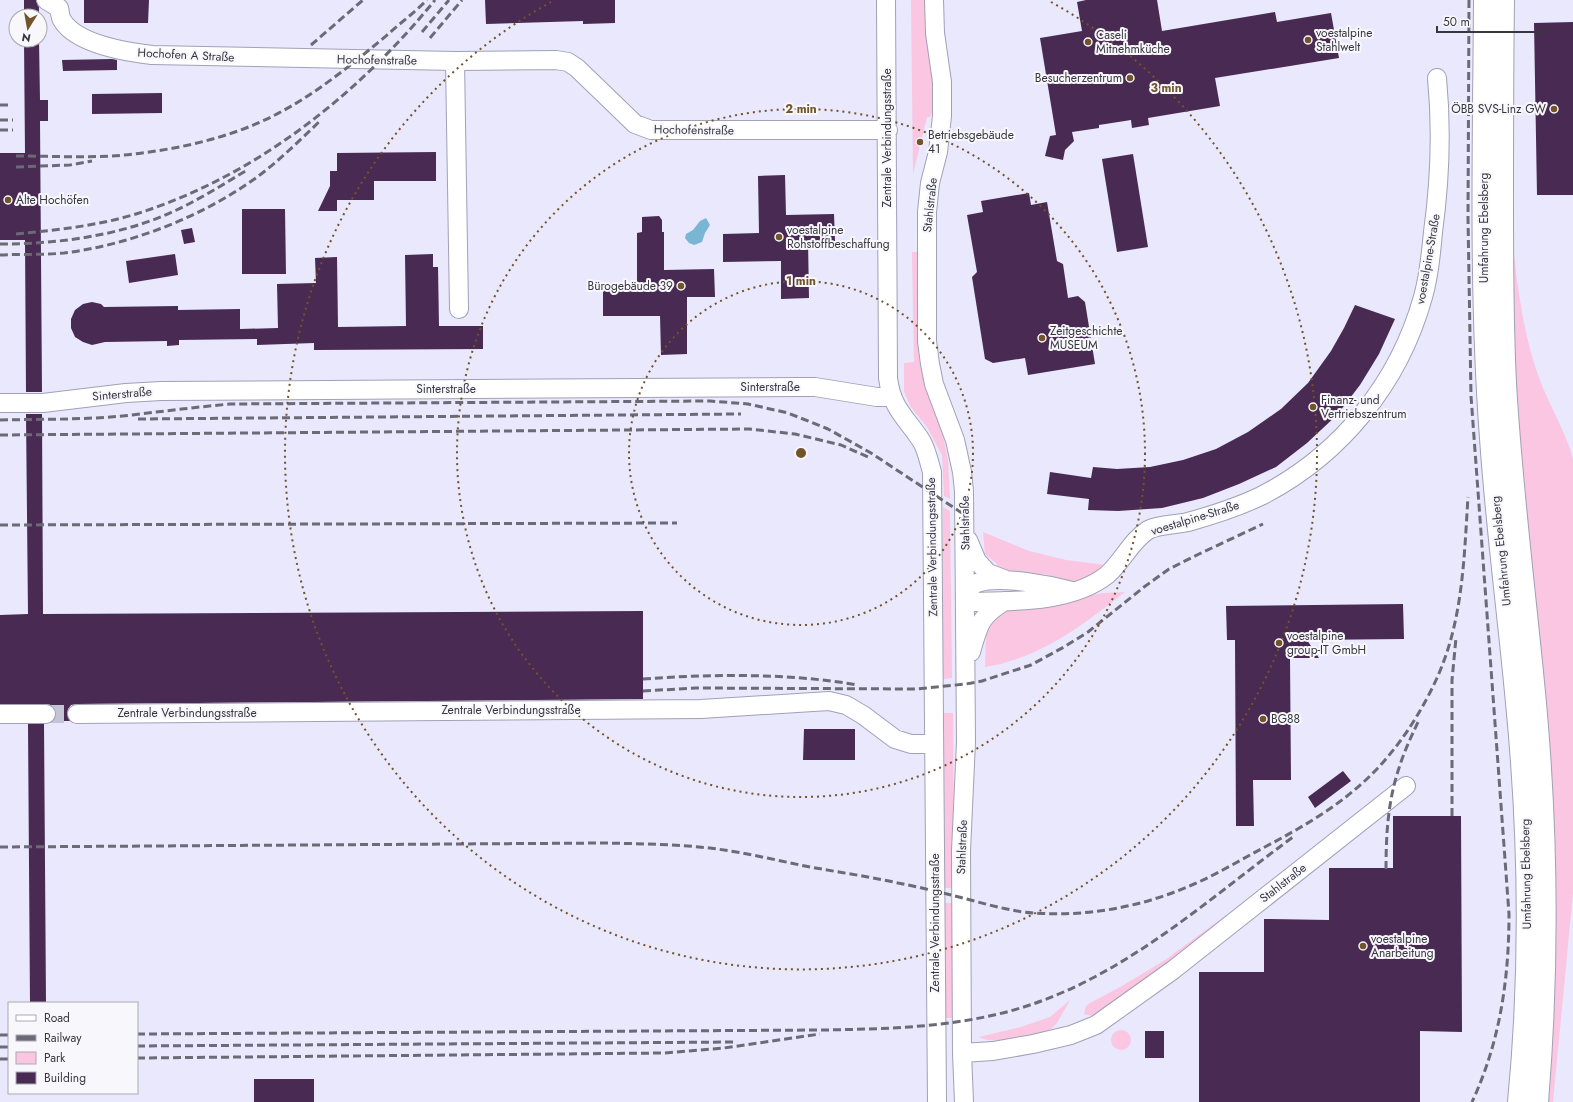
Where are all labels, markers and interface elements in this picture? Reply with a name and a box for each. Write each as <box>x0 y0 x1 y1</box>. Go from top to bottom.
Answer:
north arrow <box>8 8 48 48</box>
scale bar <box>1437 8 1544 34</box>
text: 50 m <box>1443 13 1470 31</box>
place label: voestalpine Stahlwelt <box>1316 24 1373 56</box>
place label: Caseli Mitnehmküche <box>1096 26 1170 58</box>
text: N <box>20 29 32 47</box>
marker: voestalpine Stahlwelt <box>1303 35 1313 45</box>
marker: Caseli Mitnehmküche <box>1083 37 1093 47</box>
street label: Hochofen A Straße <box>137 43 235 67</box>
street label: Hochofenstraße <box>337 50 417 70</box>
street label: Zentrale Verbindungsstraße <box>878 68 896 208</box>
place label: Besucherzentrum <box>1035 69 1122 87</box>
marker: Besucherzentrum <box>1125 73 1135 83</box>
text: 3 min <box>1150 79 1182 97</box>
text: 2 min <box>785 100 817 118</box>
place label: ÖBB SVS-Linz GW <box>1451 100 1546 118</box>
marker: ÖBB SVS-Linz GW <box>1549 104 1559 114</box>
street label: Hochofenstraße <box>654 120 734 140</box>
place label: Betriebsgebäude 41 <box>928 126 1014 158</box>
marker: Betriebsgebäude 41 <box>915 137 925 147</box>
street label: Umfahrung Ebelsberg <box>1475 173 1493 283</box>
street label: Stahlstraße <box>918 177 942 233</box>
place label: Alte Hochöfen <box>16 191 89 209</box>
marker: Alte Hochöfen <box>3 195 13 205</box>
street label: voestalpine-Straße <box>1411 212 1445 306</box>
place label: voestalpine Rohstoffbeschaffung <box>787 221 890 253</box>
marker: voestalpine Rohstoffbeschaffung <box>774 232 784 242</box>
text: 1 min <box>786 272 816 290</box>
place label: Bürogebäude 39 <box>587 277 673 295</box>
marker: Bürogebäude 39 <box>676 281 686 291</box>
place label: Zeitgeschichte MUSEUM <box>1050 322 1122 354</box>
marker: Zeitgeschichte MUSEUM <box>1037 333 1047 343</box>
street label: Sinterstraße <box>740 378 800 396</box>
street label: Sinterstraße <box>416 380 476 398</box>
street label: Sinterstraße <box>91 382 153 406</box>
place label: Finanz- und Vertriebszentrum <box>1321 391 1407 423</box>
marker: Finanz- und Vertriebszentrum <box>1308 402 1318 412</box>
centre of rings <box>794 446 808 460</box>
street label: Zentrale Verbindungsstraße <box>922 477 942 617</box>
street label: Stahlstraße <box>956 495 974 551</box>
street label: Umfahrung Ebelsberg <box>1486 495 1516 607</box>
street label: voestalpine-Straße <box>1149 496 1241 540</box>
place label: voestalpine group-IT GmbH <box>1287 627 1366 659</box>
marker: voestalpine group-IT GmbH <box>1274 638 1284 648</box>
street label: Zentrale Verbindungsstraße <box>441 701 581 719</box>
street label: Zentrale Verbindungsstraße <box>117 704 257 722</box>
place label: BG88 <box>1271 710 1300 728</box>
marker: BG88 <box>1258 714 1268 724</box>
street label: Stahlstraße <box>952 819 972 875</box>
street label: Umfahrung Ebelsberg <box>1516 819 1536 929</box>
street label: Zentrale Verbindungsstraße <box>926 853 944 993</box>
street label: Stahlstraße <box>1256 859 1310 907</box>
place label: voestalpine Anarbeitung <box>1371 930 1434 962</box>
marker: voestalpine Anarbeitung <box>1358 941 1368 951</box>
legend <box>8 1002 138 1094</box>
text: Road <box>44 1009 70 1027</box>
text: Railway <box>44 1029 82 1047</box>
text: Park <box>44 1049 66 1067</box>
text: Building <box>44 1069 86 1087</box>

